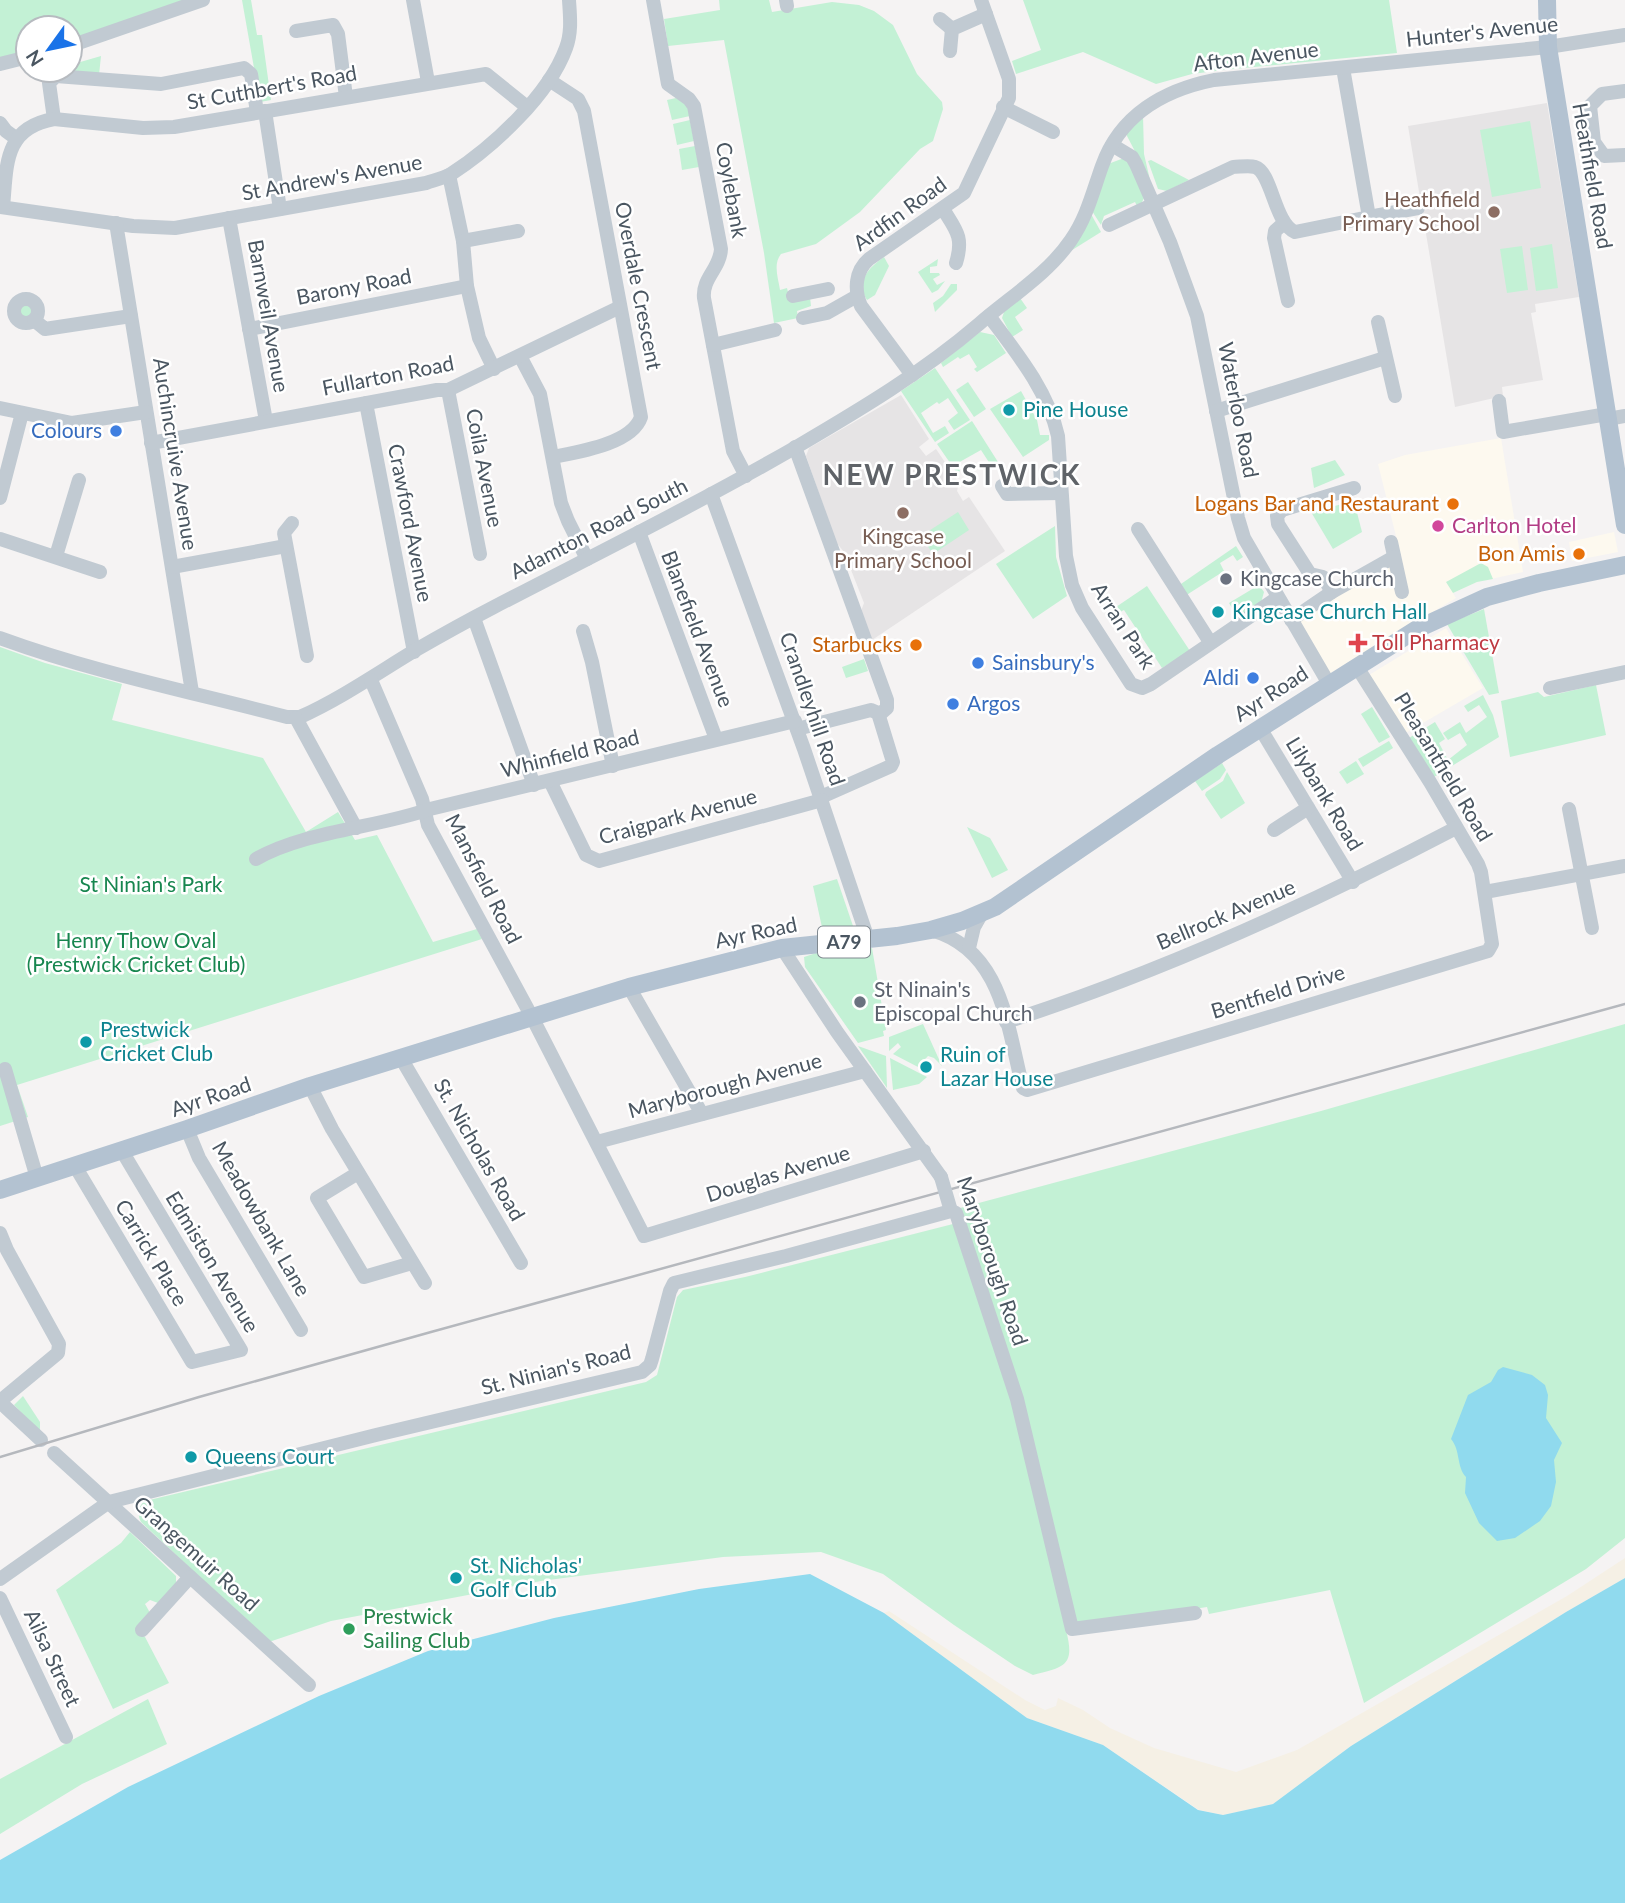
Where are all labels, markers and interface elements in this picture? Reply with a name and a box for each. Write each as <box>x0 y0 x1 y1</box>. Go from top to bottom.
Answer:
street label: Hunter's Avenue <box>1405 10 1559 51</box>
north arrow <box>14 14 84 84</box>
street label: Afton Avenue <box>1192 35 1320 76</box>
text: N <box>21 46 48 71</box>
street label: St Cuthbert's Road <box>185 59 359 114</box>
street label: Heathfield Road <box>1568 101 1619 251</box>
street label: Coylebank <box>712 140 753 240</box>
street label: St Andrew's Avenue <box>240 148 424 205</box>
street label: Ardfin Road <box>848 171 951 255</box>
place label: Heathfield Primary School <box>1342 186 1480 235</box>
street label: Overdale Crescent <box>611 200 668 372</box>
marker: Heathfield Primary School <box>1486 204 1502 220</box>
street label: Barnweil Avenue <box>244 237 295 394</box>
street label: Barony Road <box>294 262 413 309</box>
street label: Waterloo Road <box>1214 340 1265 480</box>
street label: Fullarton Road <box>320 349 456 400</box>
street label: Auchincruive Avenue <box>149 356 204 552</box>
place label: Pine House <box>1023 396 1128 421</box>
marker: Pine House <box>1001 402 1017 418</box>
street label: Coila Avenue <box>462 406 509 529</box>
place label: Colours <box>31 417 102 442</box>
marker: Colours <box>108 423 124 439</box>
street label: Crawford Avenue <box>384 442 439 604</box>
district label: NEW PRESTWICK <box>823 457 1081 491</box>
street label: Adamton Road South <box>505 472 691 583</box>
place label: Logans Bar and Restaurant <box>1195 490 1439 515</box>
marker: Logans Bar and Restaurant <box>1445 496 1461 512</box>
marker: Kingcase Primary School <box>895 505 911 521</box>
place label: Carlton Hotel <box>1452 512 1577 537</box>
marker: Carlton Hotel <box>1430 518 1446 534</box>
place label: Kingcase Primary School <box>834 523 972 572</box>
place label: Bon Amis <box>1478 540 1565 565</box>
marker: Bon Amis <box>1571 546 1587 562</box>
street label: Blanefield Avenue <box>657 547 740 710</box>
place label: Kingcase Church <box>1240 565 1394 590</box>
marker: Kingcase Church <box>1218 571 1234 587</box>
street label: Arran Park <box>1087 577 1162 673</box>
place label: Kingcase Church Hall <box>1232 598 1427 623</box>
marker: Kingcase Church Hall <box>1210 604 1226 620</box>
street label: Crandleyhill Road <box>775 629 851 788</box>
place label: Toll Pharmacy <box>1372 629 1500 654</box>
place label: Starbucks <box>812 631 902 656</box>
marker: Toll Pharmacy <box>1350 635 1366 651</box>
marker: Starbucks <box>908 637 924 653</box>
place label: Sainsbury's <box>992 649 1095 674</box>
marker: Sainsbury's <box>970 655 986 671</box>
street label: Ayr Road <box>1228 660 1312 726</box>
place label: Aldi <box>1203 664 1239 689</box>
marker: Aldi <box>1245 670 1261 686</box>
street label: Pleasantfield Road <box>1390 687 1499 845</box>
place label: Argos <box>967 690 1020 715</box>
marker: Argos <box>945 696 961 712</box>
street label: Whinfield Road <box>498 723 641 782</box>
street label: Lilybank Road <box>1282 732 1369 855</box>
street label: Craigpark Avenue <box>596 782 759 849</box>
street label: Mansfield Road <box>441 809 528 947</box>
park label: St Ninian's Park <box>79 871 223 896</box>
street label: Bellrock Avenue <box>1152 873 1299 954</box>
street label: Ayr Road <box>712 911 799 952</box>
road number: A79 <box>818 926 870 958</box>
park label: Henry Thow Oval (Prestwick Cricket Club) <box>27 927 245 976</box>
street label: Bentfield Drive <box>1208 958 1348 1023</box>
place label: St Ninain's Episcopal Church <box>874 976 1032 1025</box>
marker: St Ninain's Episcopal Church <box>852 994 868 1010</box>
place label: Prestwick Cricket Club <box>100 1016 213 1065</box>
marker: Prestwick Cricket Club <box>78 1034 94 1050</box>
place label: Ruin of Lazar House <box>940 1041 1053 1090</box>
street label: Maryborough Avenue <box>625 1047 824 1122</box>
marker: Ruin of Lazar House <box>918 1059 934 1075</box>
street label: Ayr Road <box>167 1070 254 1121</box>
street label: St. Nicholas Road <box>430 1074 531 1225</box>
street label: Meadowbank Lane <box>208 1136 317 1300</box>
street label: Douglas Avenue <box>703 1139 852 1206</box>
street label: Maryborough Road <box>953 1173 1034 1348</box>
street label: Edmiston Avenue <box>161 1186 265 1336</box>
street label: Carrick Place <box>111 1194 194 1310</box>
street label: St. Ninian's Road <box>478 1338 633 1399</box>
place label: Queens Court <box>205 1443 335 1468</box>
marker: Queens Court <box>183 1449 199 1465</box>
street label: Grangemuir Road <box>129 1490 265 1616</box>
place label: St. Nicholas' Golf Club <box>470 1552 582 1601</box>
marker: St. Nicholas' Golf Club <box>448 1570 464 1586</box>
place label: Prestwick Sailing Club <box>363 1603 470 1652</box>
street label: Ailsa Street <box>20 1605 87 1710</box>
marker: Prestwick Sailing Club <box>341 1621 357 1637</box>

